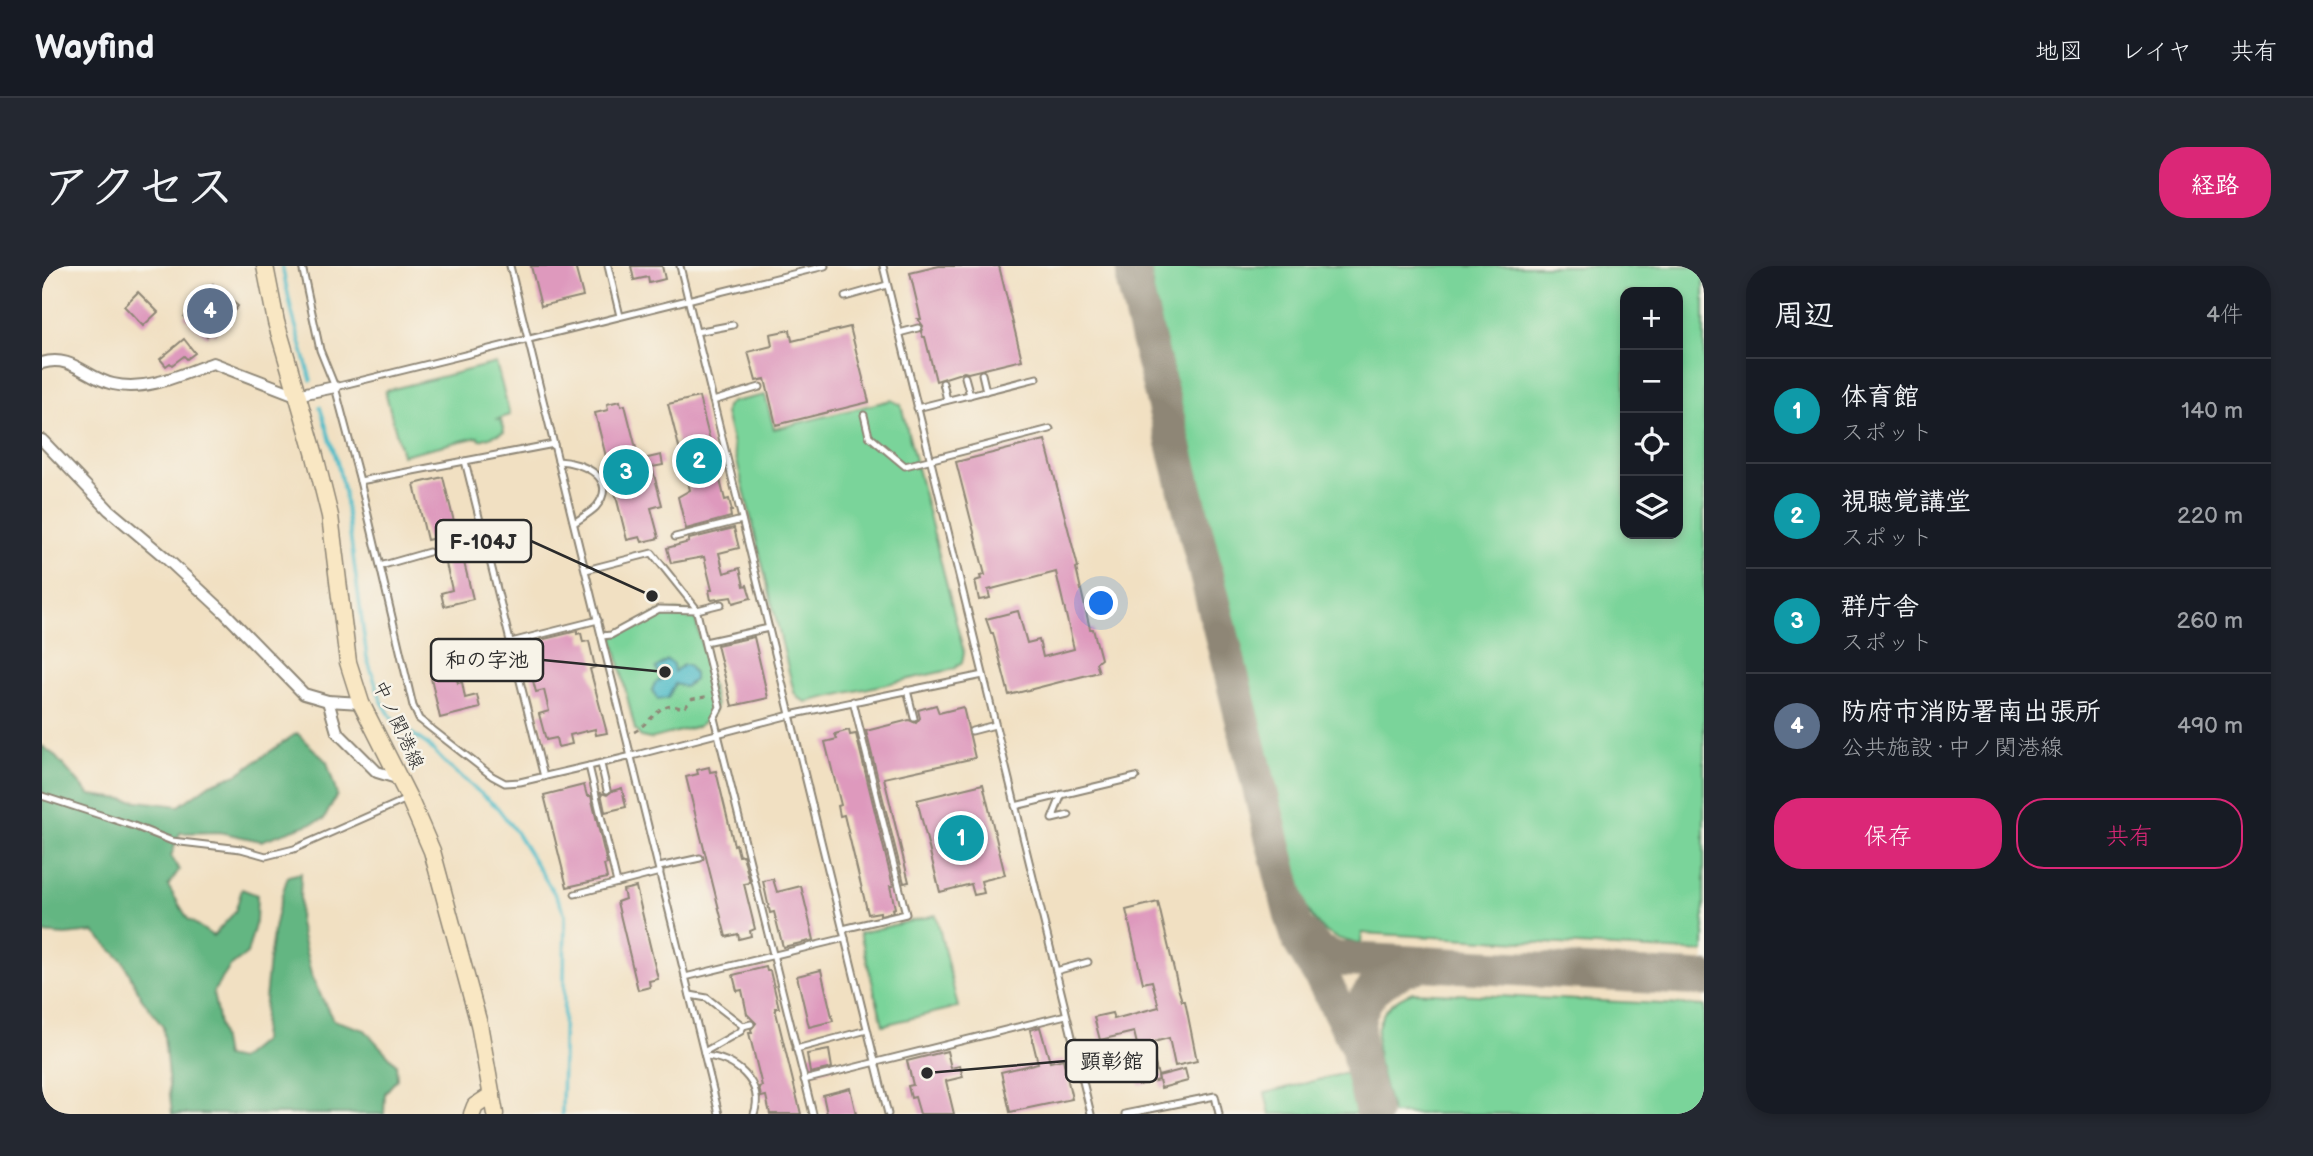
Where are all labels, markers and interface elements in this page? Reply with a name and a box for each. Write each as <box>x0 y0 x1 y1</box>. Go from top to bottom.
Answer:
text: Wayfind <box>35 28 154 68</box>
text: 地図 <box>2035 37 2083 66</box>
text: レイヤ <box>2121 37 2192 66</box>
text: 共有 <box>2230 37 2278 66</box>
button: 経路 <box>2159 147 2271 218</box>
text: アクセス <box>42 159 235 218</box>
pin: 4 <box>187 285 233 337</box>
map controls <box>1620 287 1683 539</box>
button: + <box>1620 287 1683 350</box>
text: 周辺 <box>1774 298 1834 334</box>
text: 4件 <box>2206 301 2243 329</box>
button: − <box>1620 350 1683 413</box>
text: 体育館 <box>1841 382 1919 413</box>
text: 1 <box>1792 397 1802 425</box>
text: 140 m <box>2181 397 2243 425</box>
button: locate <box>1620 413 1683 476</box>
text: スポット <box>1841 419 1933 447</box>
pin: 2 <box>676 435 722 487</box>
pin: 3 <box>603 446 649 498</box>
button: layers <box>1620 476 1683 539</box>
text: 視聴覚講堂 <box>1841 487 1971 518</box>
text: 2 <box>1790 502 1804 530</box>
text: 220 m <box>2177 502 2243 530</box>
callout: F-104J <box>436 520 531 562</box>
text: スポット <box>1841 524 1933 552</box>
text: F-104J <box>450 530 517 555</box>
your location <box>1084 586 1118 620</box>
text: 群庁舎 <box>1841 592 1919 623</box>
text: 3 <box>1790 607 1804 635</box>
text: 260 m <box>2177 607 2243 635</box>
text: スポット <box>1841 629 1933 657</box>
callout: 和の字池 <box>431 639 543 681</box>
text: 和の字池 <box>445 648 529 673</box>
street label: 中ノ関港線 <box>367 677 429 773</box>
text: 防府市消防署南出張所 <box>1841 697 2101 728</box>
text: 4 <box>1790 712 1804 740</box>
text: 490 m <box>2177 712 2243 740</box>
text: 公共施設 · 中ノ関港線 <box>1841 734 2063 762</box>
button: 保存 <box>1774 798 2002 869</box>
button: 共有 <box>2016 798 2243 869</box>
pin: 1 <box>938 812 984 864</box>
callout: 顕彰館 <box>1066 1040 1157 1082</box>
text: 顕彰館 <box>1081 1049 1144 1074</box>

